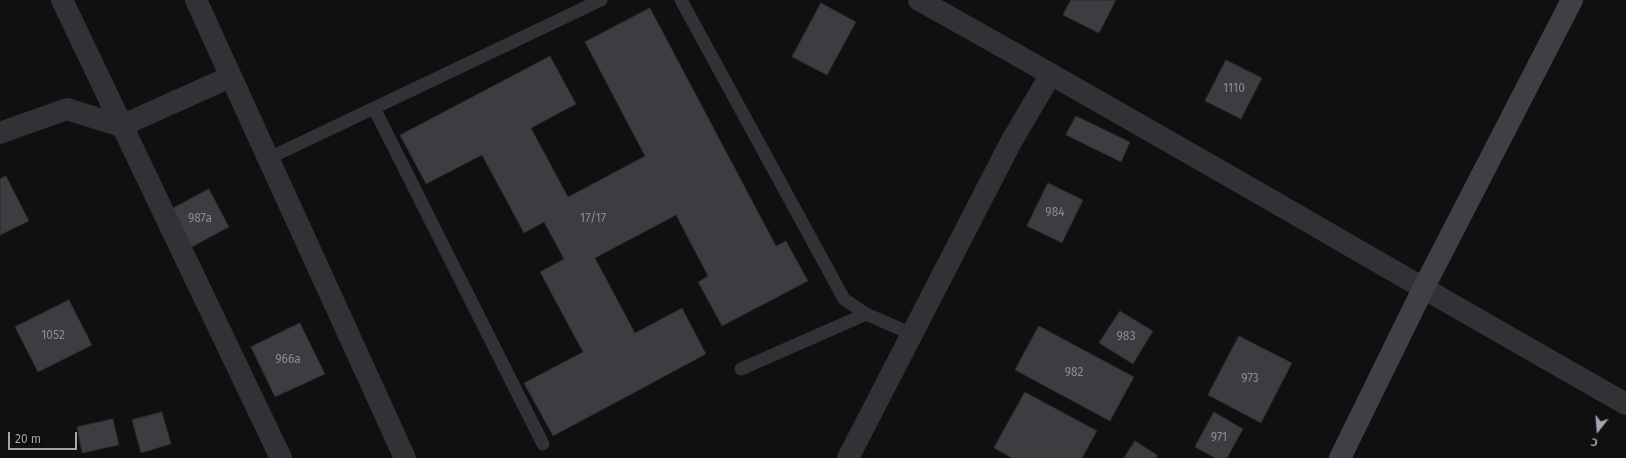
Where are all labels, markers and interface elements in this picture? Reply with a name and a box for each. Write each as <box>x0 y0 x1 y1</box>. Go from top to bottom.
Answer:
house number: 1110 <box>1223 82 1245 96</box>
house number: 984 <box>1045 206 1065 220</box>
house number: 987а <box>188 212 212 226</box>
house number: 17/17 <box>580 212 606 226</box>
house number: 1052 <box>41 329 65 343</box>
house number: 983 <box>1117 330 1135 344</box>
house number: 966а <box>275 353 301 367</box>
house number: 982 <box>1065 366 1083 380</box>
house number: 973 <box>1241 372 1259 386</box>
north arrow <box>1578 410 1618 450</box>
scale bar <box>10 424 79 450</box>
house number: 971 <box>1211 431 1227 445</box>
text: 20 m <box>15 432 41 446</box>
text: С <box>1589 435 1599 449</box>

